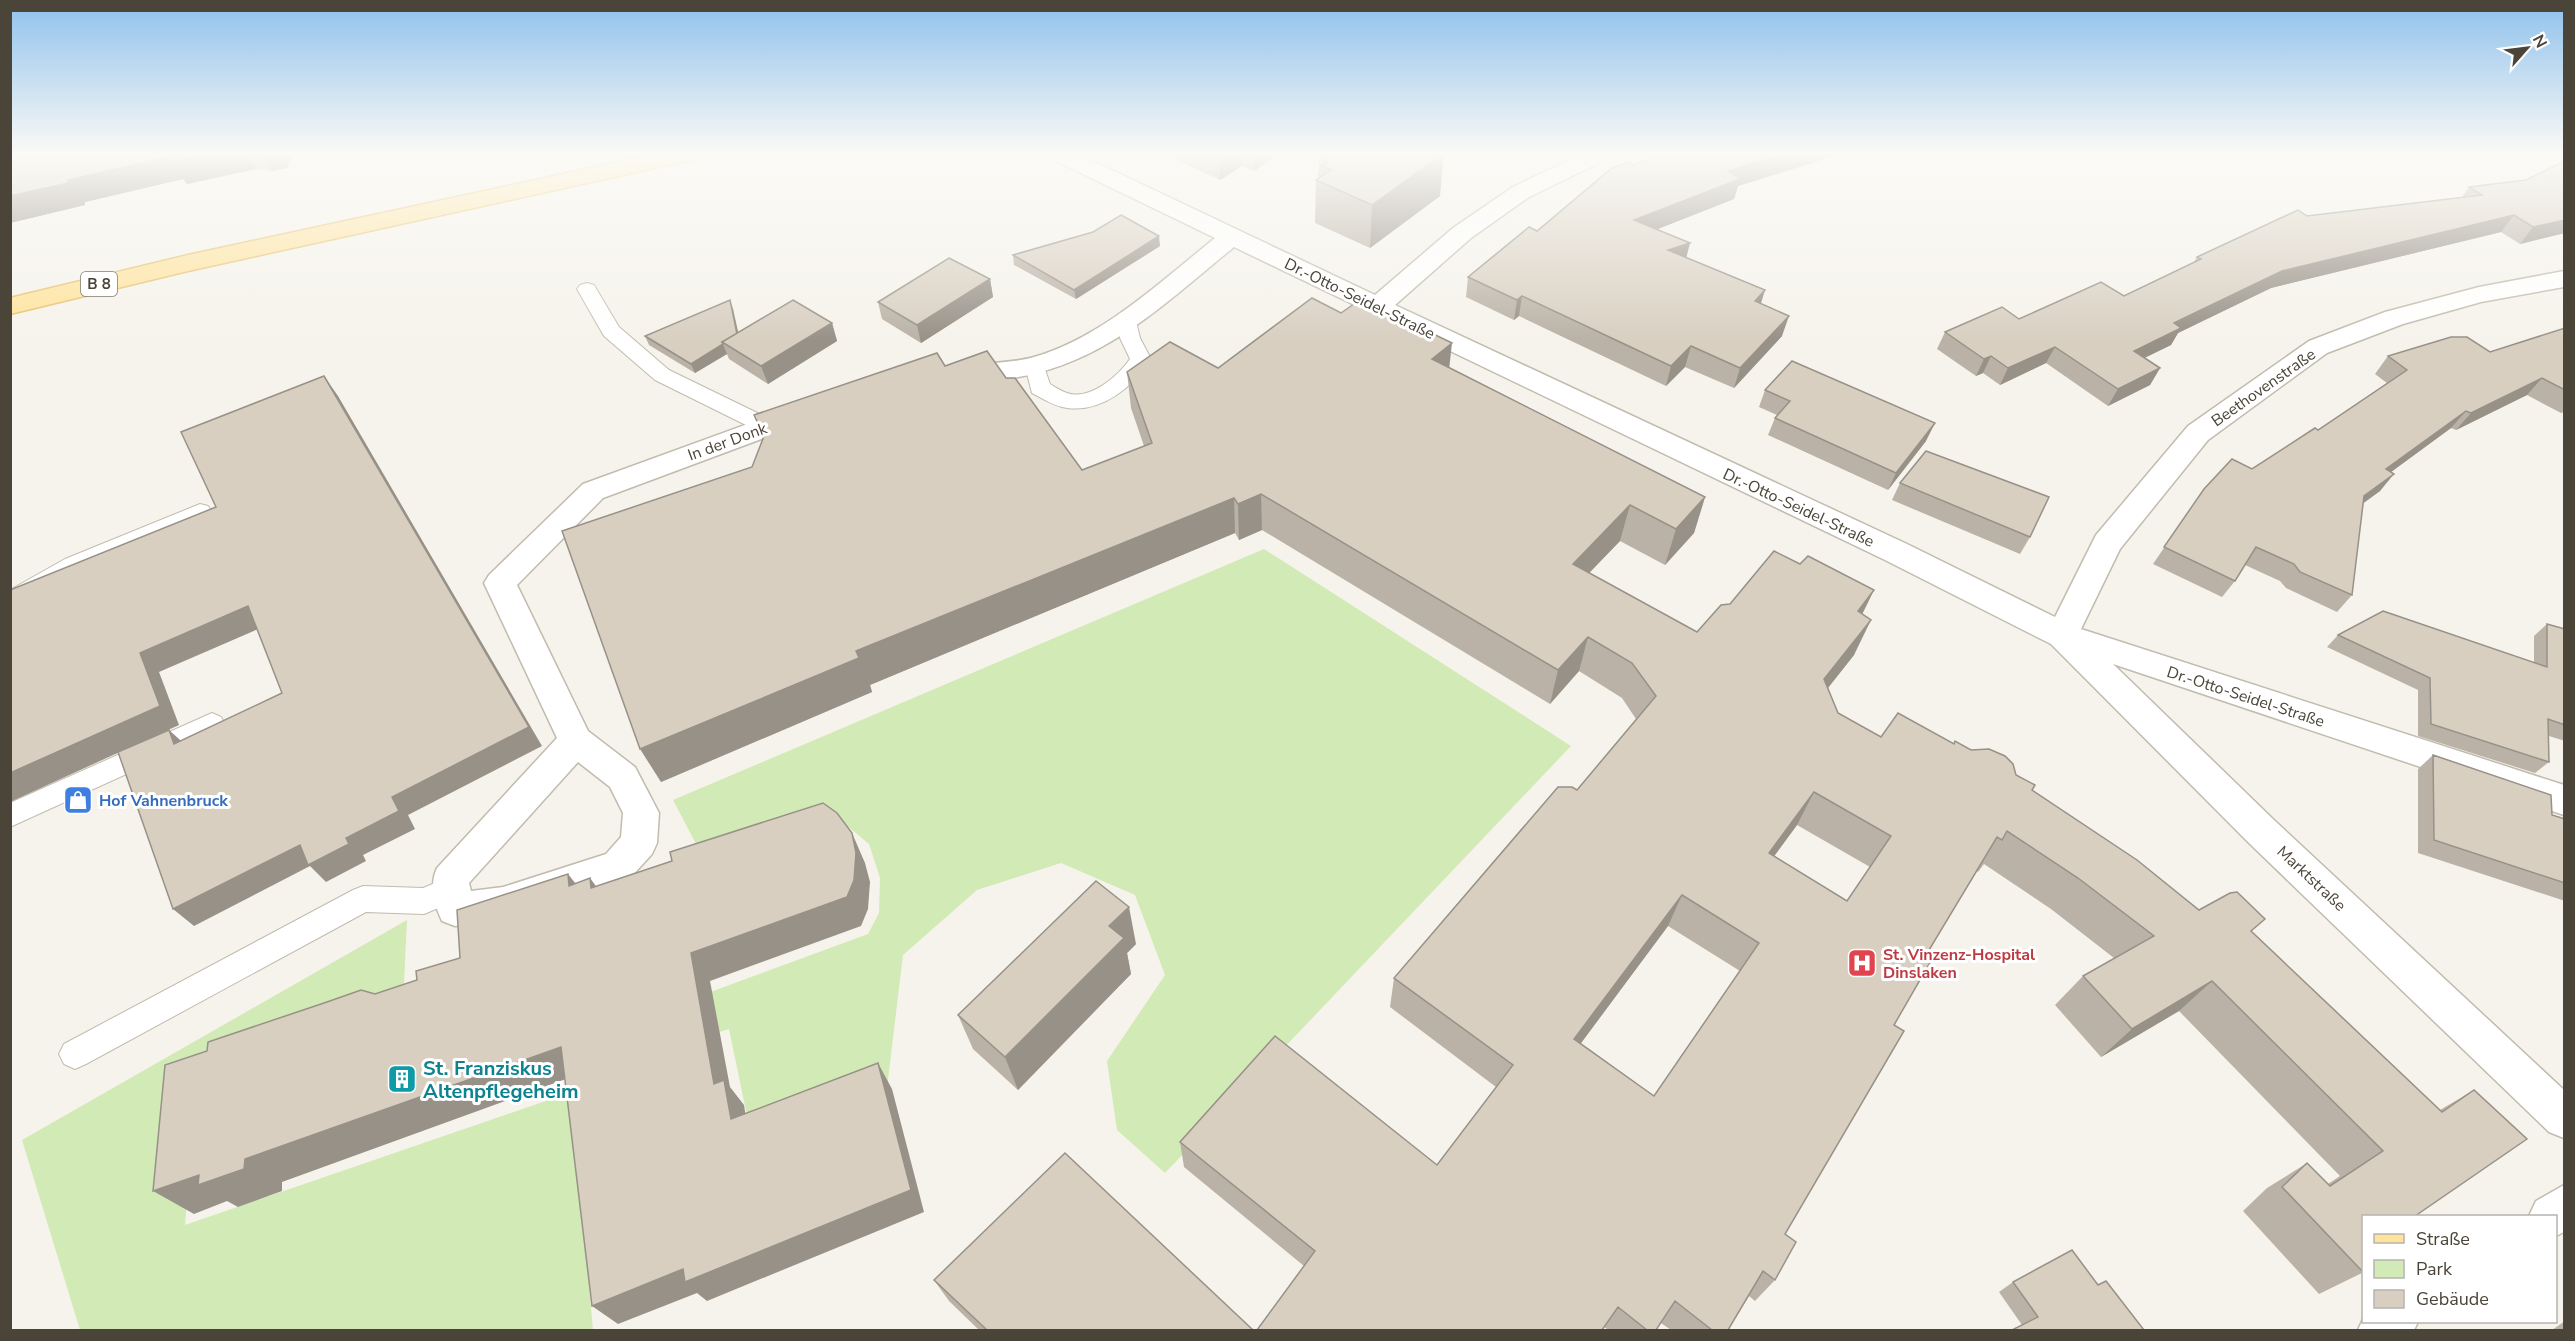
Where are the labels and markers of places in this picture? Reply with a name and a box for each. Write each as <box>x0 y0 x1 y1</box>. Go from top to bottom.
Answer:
shop icon: Hof Vahnenbruck <box>62 784 94 816</box>
place label: Hof Vahnenbruck <box>99 790 228 812</box>
place label: St. Vinzenz-Hospital Dinslaken <box>1883 944 2035 984</box>
hospital icon: St. Vinzenz-Hospital Dinslaken <box>1846 947 1878 979</box>
place label: St. Franziskus Altenpflegeheim <box>423 1055 579 1105</box>
building icon: St. Franziskus Altenpflegeheim <box>386 1063 418 1095</box>

